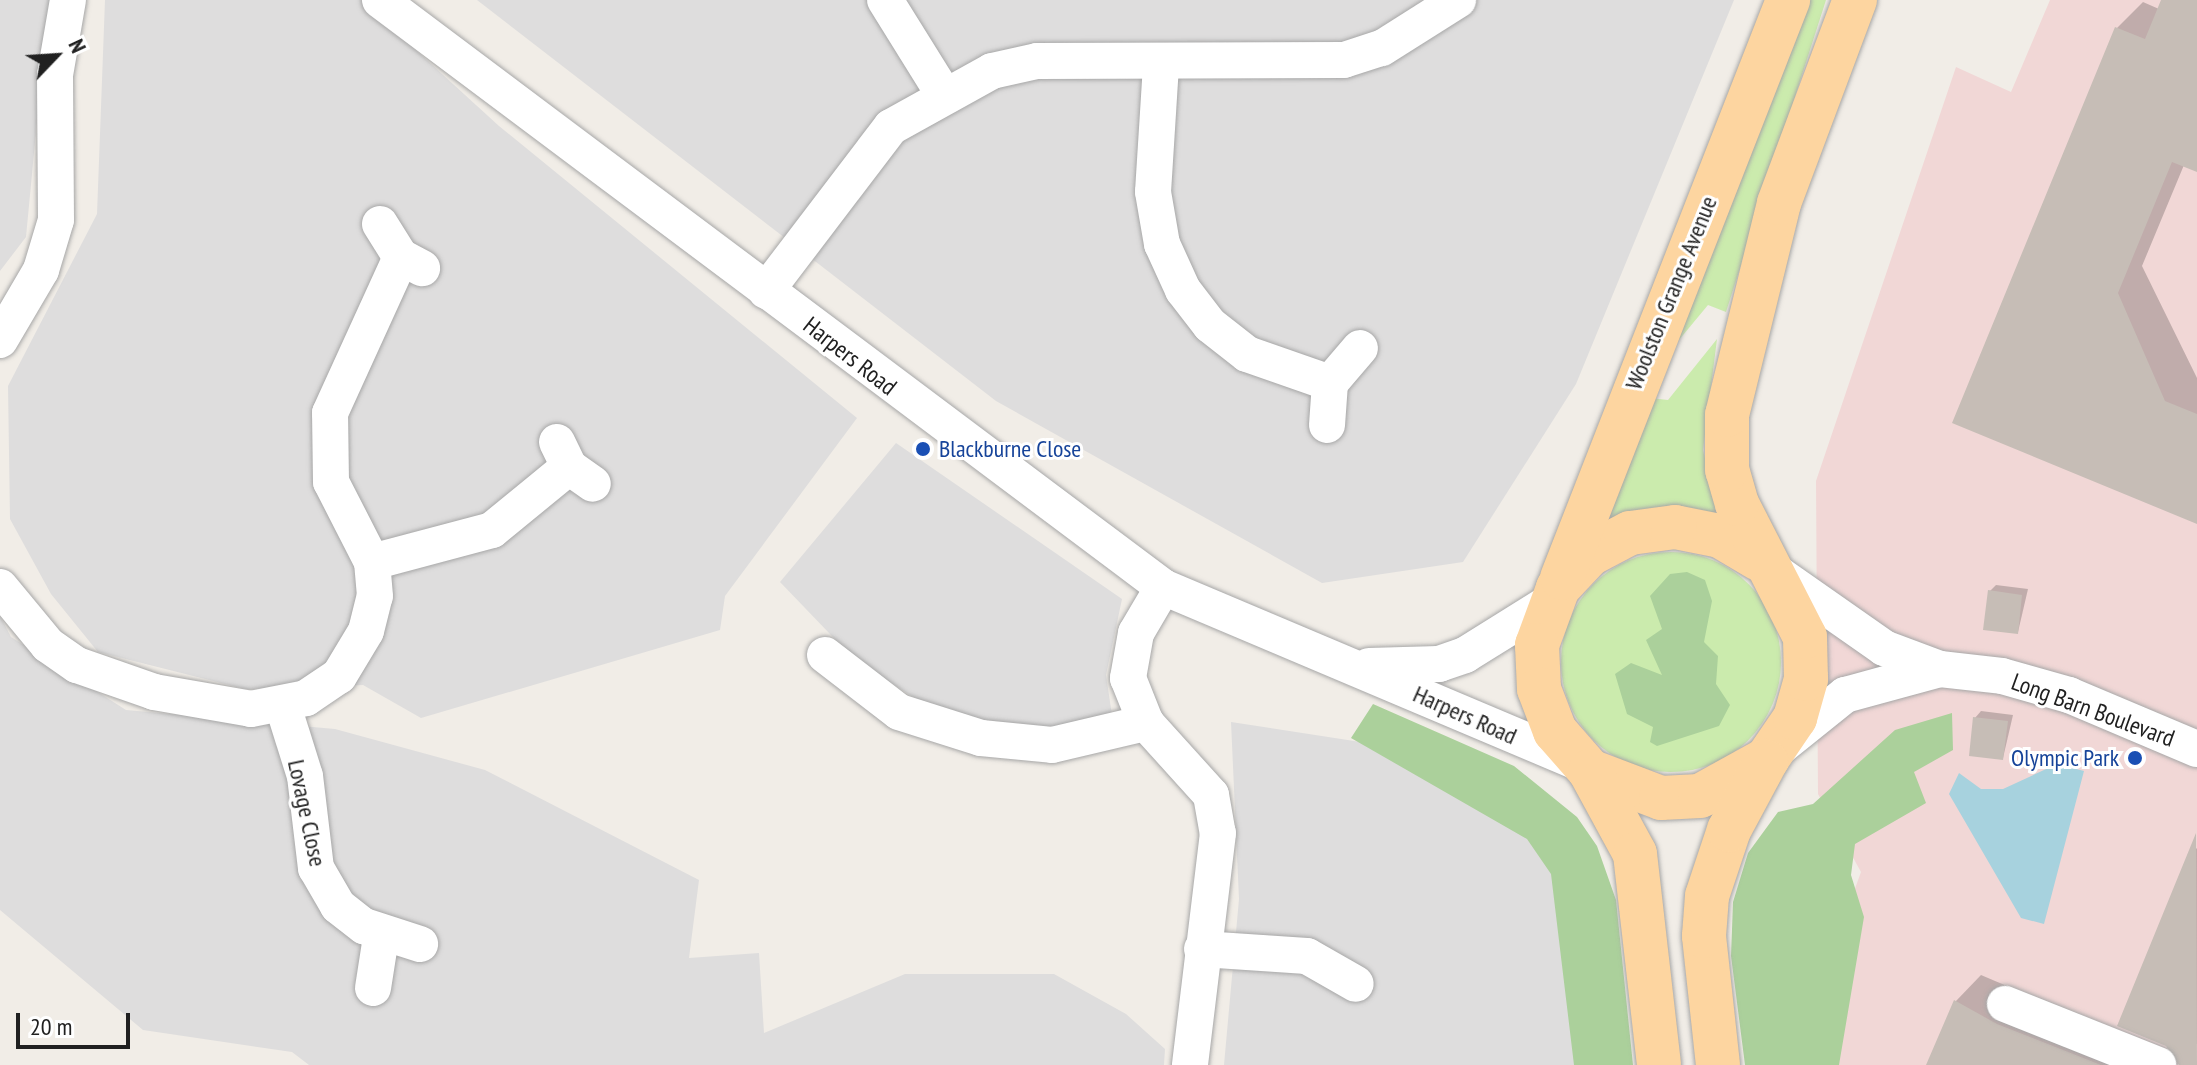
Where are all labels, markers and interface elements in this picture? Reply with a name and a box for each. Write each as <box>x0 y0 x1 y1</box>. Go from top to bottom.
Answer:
north arrow <box>16 16 96 96</box>
text: N <box>63 35 93 57</box>
street label: Woolston Grange Avenue <box>1619 192 1723 394</box>
street label: Harpers Road <box>798 311 902 401</box>
place label: Blackburne Close <box>939 435 1081 463</box>
marker: Blackburne Close <box>914 440 932 458</box>
street label: Long Barn Boulevard <box>2008 667 2178 753</box>
street label: Harpers Road <box>1409 679 1521 751</box>
place label: Olympic Park <box>2011 744 2119 772</box>
marker: Olympic Park <box>2126 749 2144 767</box>
street label: Lovage Close <box>282 757 332 869</box>
scale bar <box>20 997 134 1047</box>
text: 20 m <box>30 1011 72 1042</box>

